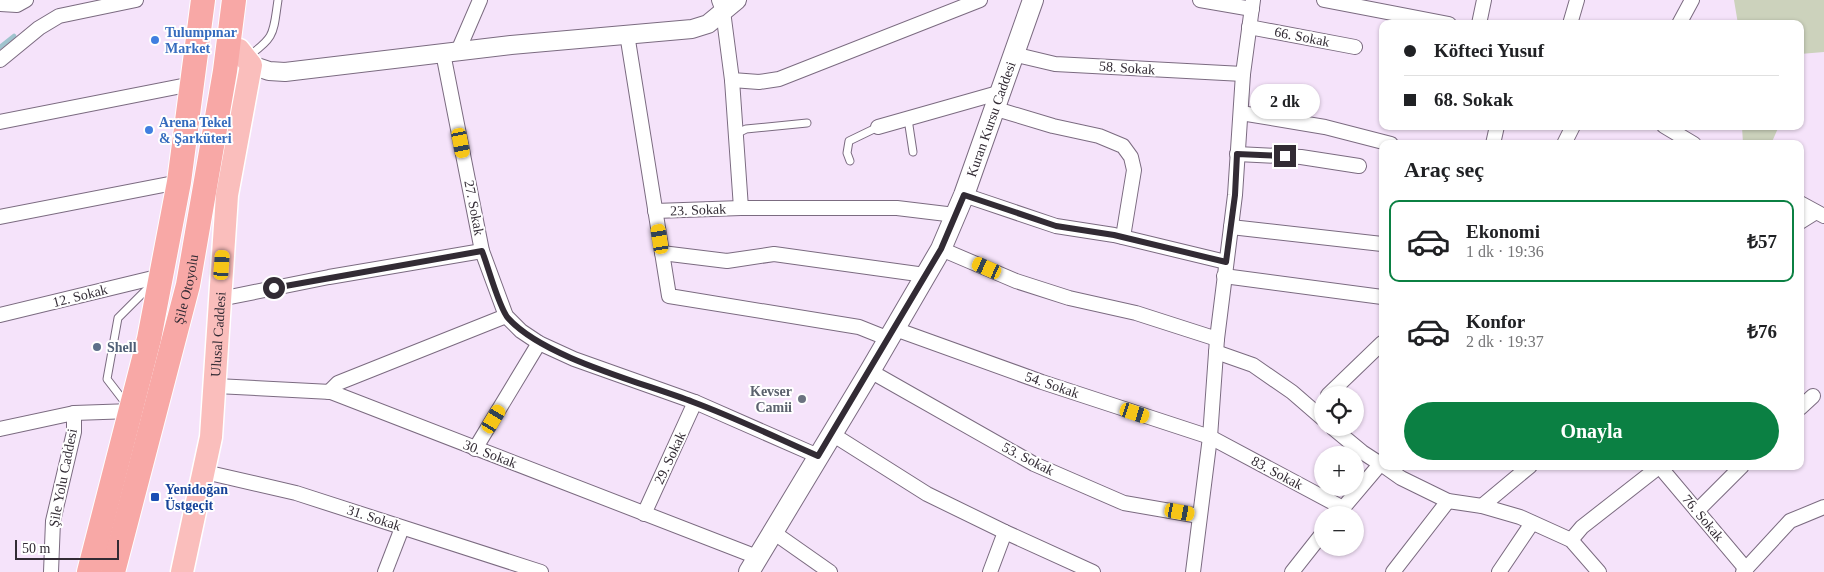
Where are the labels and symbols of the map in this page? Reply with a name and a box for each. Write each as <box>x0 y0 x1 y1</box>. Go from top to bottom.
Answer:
street label: 66. Sokak <box>1273 24 1331 50</box>
place label: Tulumpınar Market <box>165 25 237 56</box>
marker: Tulumpınar Market <box>149 34 161 46</box>
street label: Kuran Kursu Caddesi <box>964 59 1018 179</box>
street label: 58. Sokak <box>1099 59 1155 77</box>
callout: 2 dk <box>1250 84 1320 118</box>
place label: Arena Tekel & Şarküteri <box>159 115 232 146</box>
marker: Arena Tekel & Şarküteri <box>143 124 155 136</box>
car <box>450 127 471 159</box>
route end <box>1274 145 1296 167</box>
street label: 27. Sokak <box>461 179 487 237</box>
street label: 23. Sokak <box>670 202 726 218</box>
car <box>650 223 669 255</box>
car <box>213 250 230 280</box>
street label: Şile Otoyolu <box>171 253 201 326</box>
car <box>970 255 1003 281</box>
route start <box>263 277 285 299</box>
street label: 12. Sokak <box>51 282 109 310</box>
street label: Ulusal Caddesi <box>207 291 228 377</box>
place label: Shell <box>107 340 137 355</box>
marker: Shell <box>91 341 103 353</box>
street label: 54. Sokak <box>1023 369 1081 401</box>
place label: Kevser Camii <box>750 384 792 415</box>
marker: Kevser Camii <box>796 393 808 405</box>
car <box>1118 401 1151 425</box>
car <box>479 402 508 436</box>
street label: Şile Yolu Caddesi <box>46 427 80 528</box>
street label: 29. Sokak <box>651 429 689 487</box>
street label: 30. Sokak <box>461 437 519 471</box>
street label: 53. Sokak <box>1000 440 1056 478</box>
street label: 83. Sokak <box>1249 453 1305 493</box>
place label: Yenidoğan Üstgeçit <box>165 482 228 513</box>
marker: Yenidoğan Üstgeçit <box>149 491 161 503</box>
street label: 76. Sokak <box>1679 492 1727 544</box>
street label: 31. Sokak <box>345 502 403 534</box>
car <box>1163 502 1196 522</box>
scale bar <box>15 537 119 560</box>

